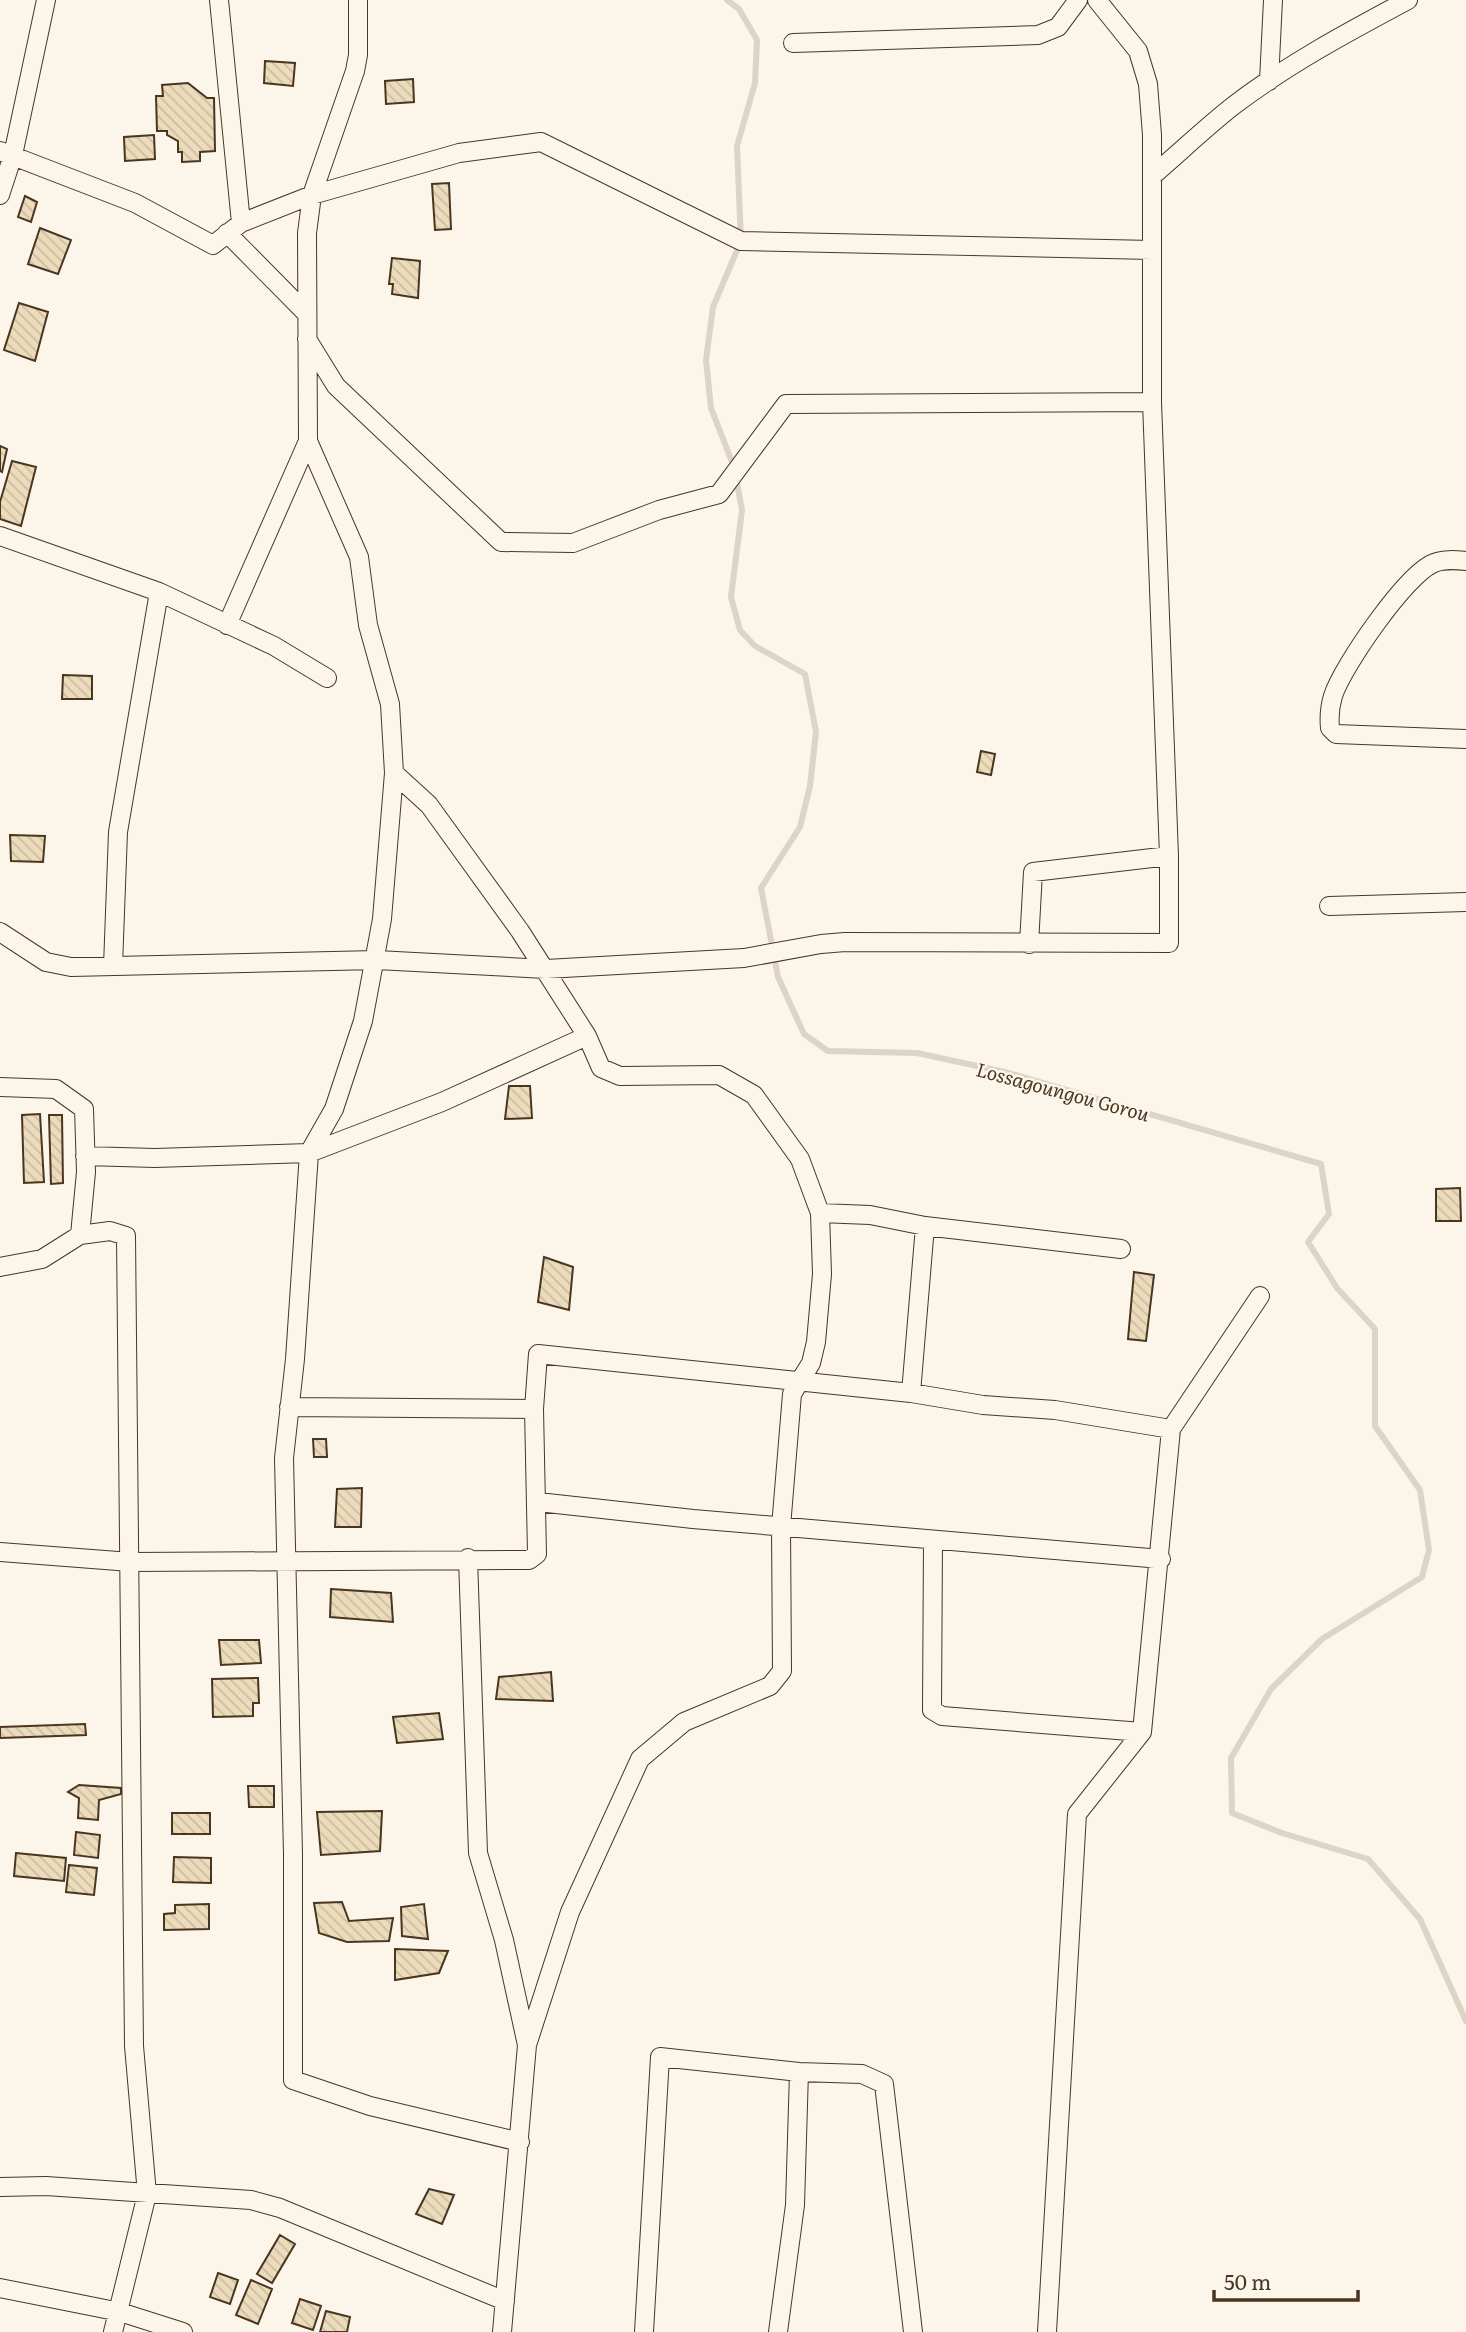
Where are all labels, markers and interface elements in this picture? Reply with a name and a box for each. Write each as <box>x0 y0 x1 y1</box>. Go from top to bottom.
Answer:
water label: Lossagoungou Gorou <box>974 1054 1153 1128</box>
scale bar <box>1214 2258 1358 2302</box>
text: 50 m <box>1224 2265 1271 2296</box>

